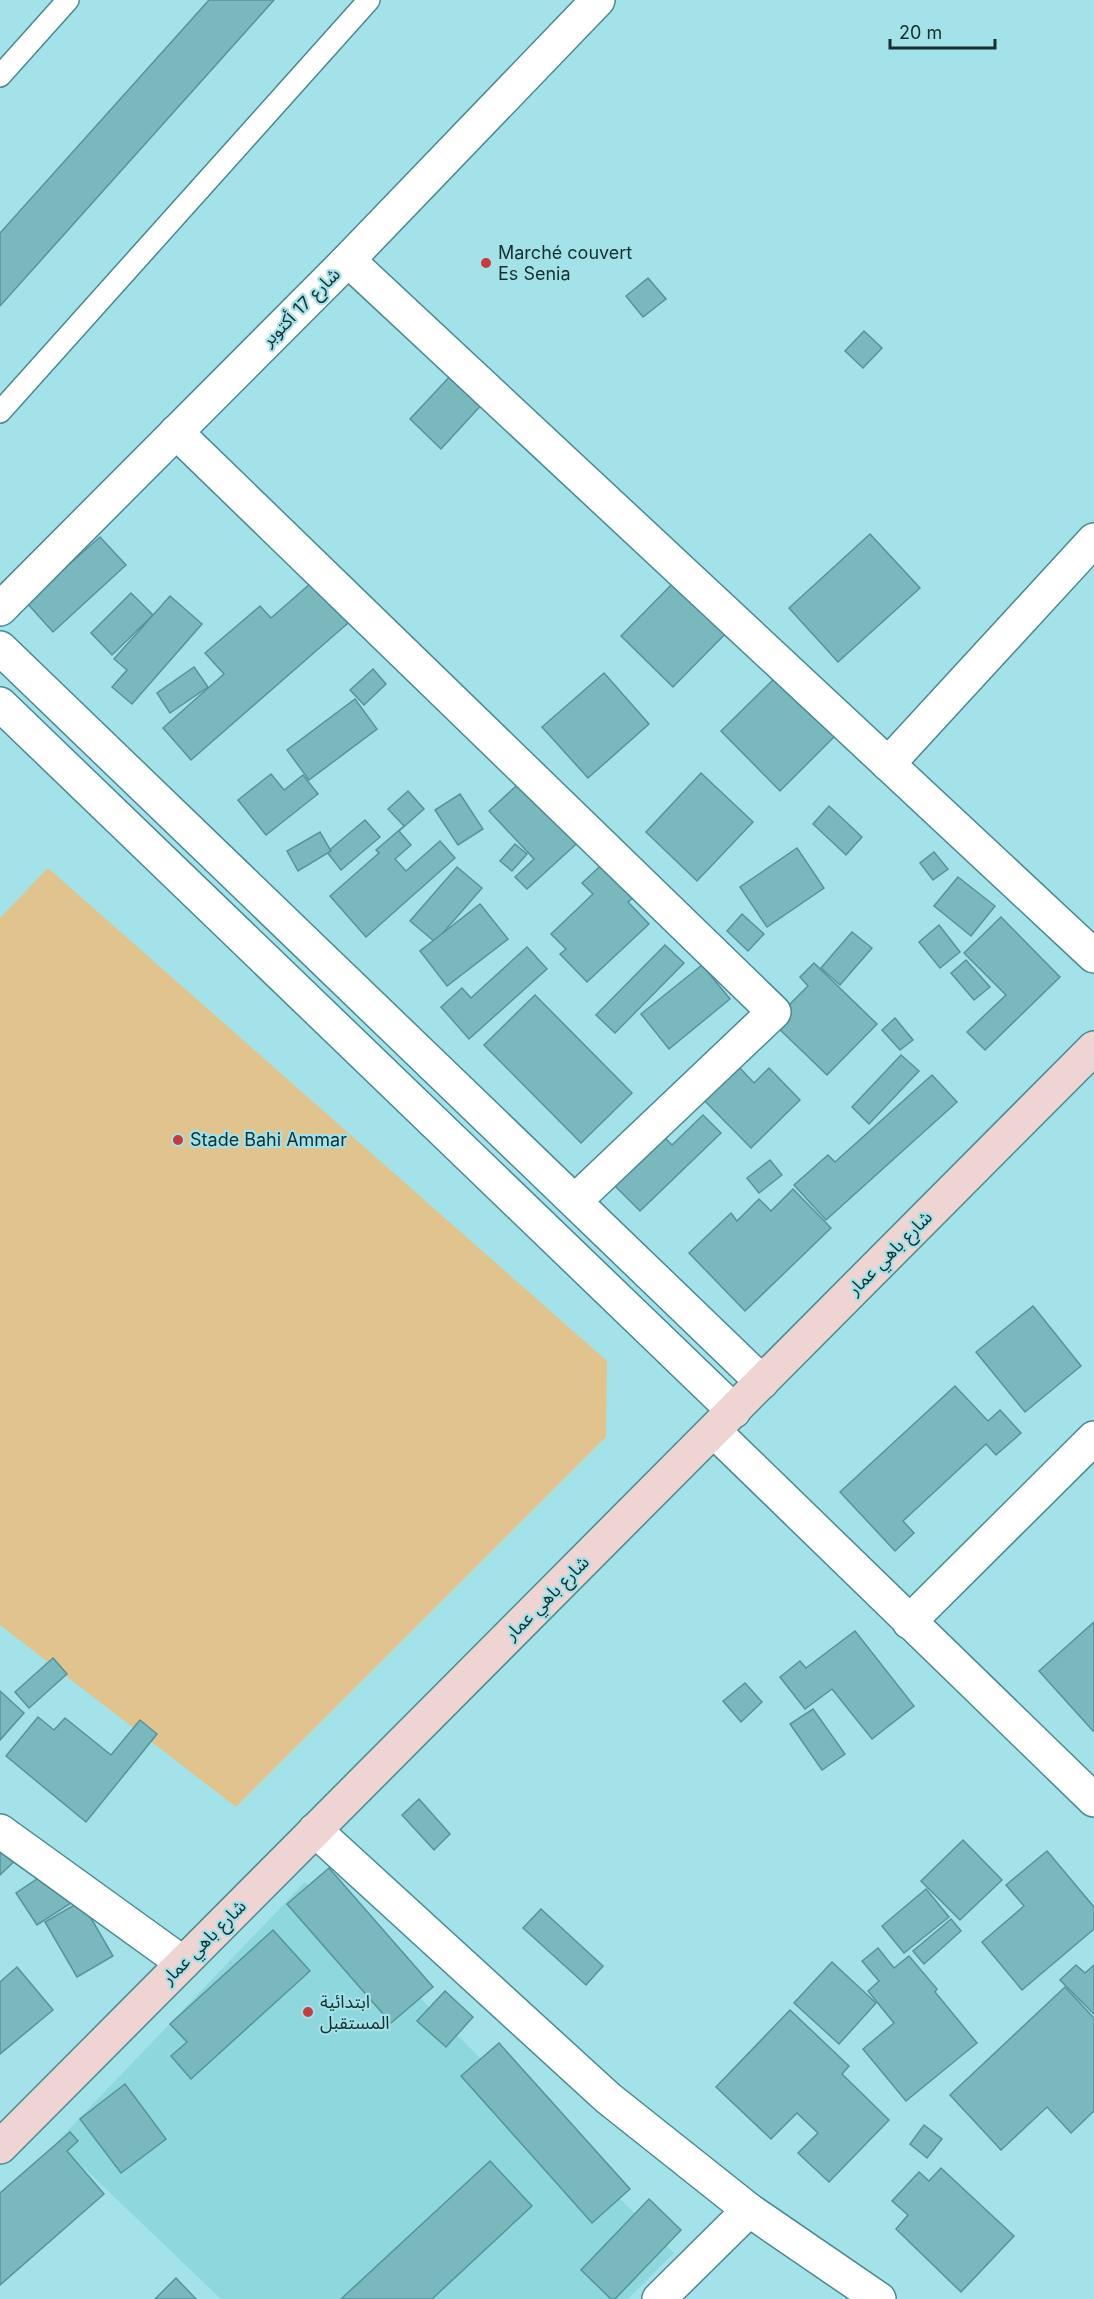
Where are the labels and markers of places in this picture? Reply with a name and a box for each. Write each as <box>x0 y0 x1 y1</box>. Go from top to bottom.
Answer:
place label: Marché couvert Es Senia <box>498 242 632 284</box>
marker: Marché couvert Es Senia <box>479 256 493 270</box>
place label: Stade Bahi Ammar <box>190 1129 347 1150</box>
marker: Stade Bahi Ammar <box>171 1133 185 1147</box>
place label: ابتدائية المستقبل <box>320 1991 390 2034</box>
marker: ابتدائية المستقبل <box>301 2005 315 2019</box>

